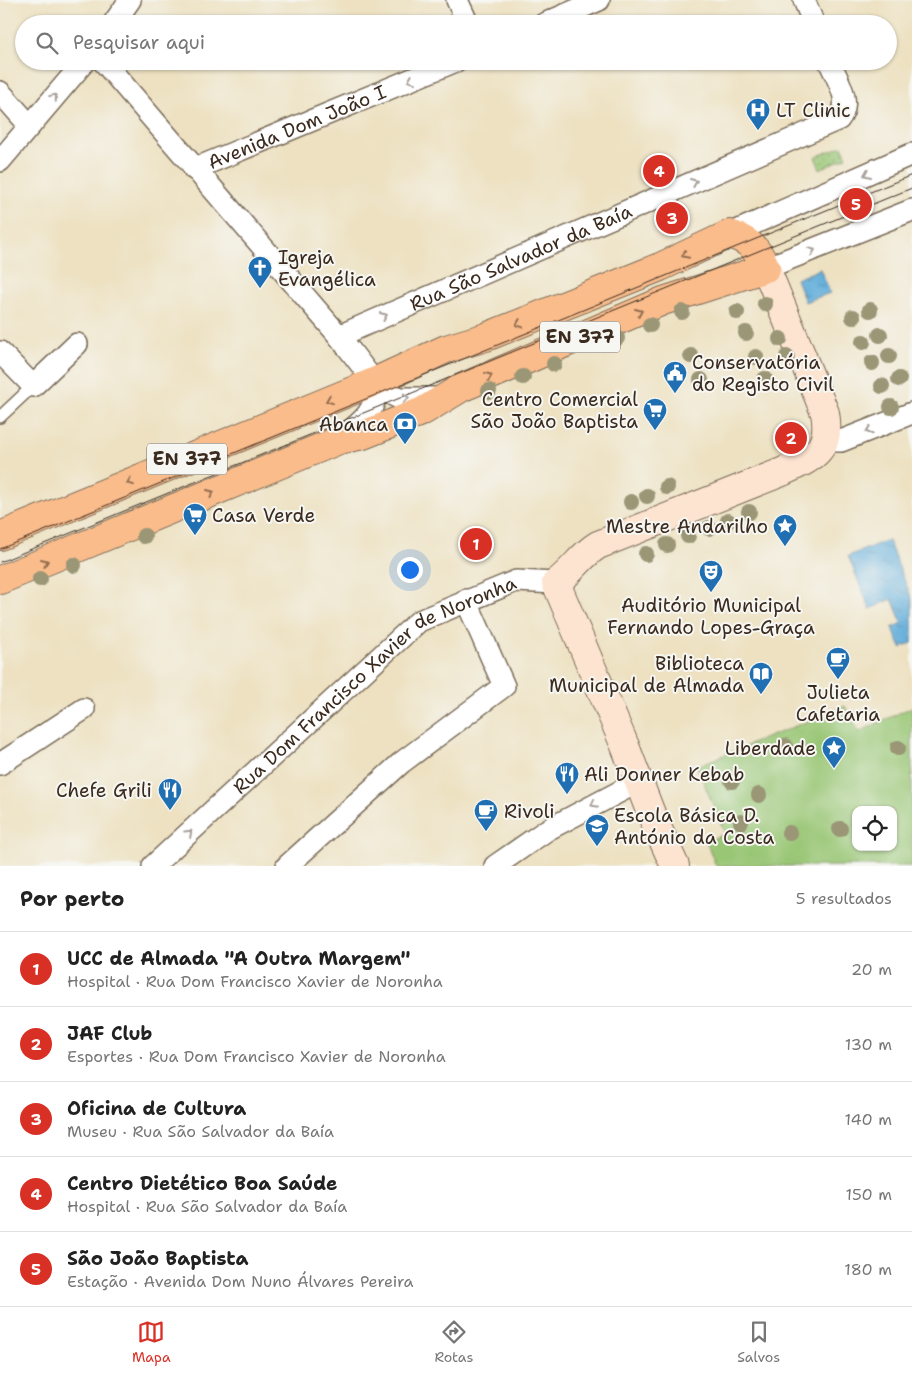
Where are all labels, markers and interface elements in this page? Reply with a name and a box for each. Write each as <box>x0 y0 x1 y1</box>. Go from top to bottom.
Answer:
search box <box>15 15 897 70</box>
icon: search <box>33 29 61 57</box>
text: Pesquisar aqui <box>73 30 205 55</box>
one-way arrow <box>407 73 416 84</box>
street label: Avenida Dom João I <box>204 79 390 175</box>
one-way arrow <box>49 94 58 103</box>
hospital icon: LT Clinic <box>745 97 771 131</box>
place label: LT Clinic <box>776 98 851 123</box>
pin: 4 <box>643 152 675 190</box>
one-way arrow <box>863 167 872 178</box>
one-way arrow <box>689 178 698 189</box>
pin: 5 <box>840 185 872 223</box>
street label: Rua São Salvador da Baía <box>406 198 636 317</box>
pin: 3 <box>656 199 688 237</box>
place label: Igreja Evangélica <box>278 245 376 292</box>
one-way arrow <box>807 247 816 257</box>
one-way arrow <box>682 249 691 259</box>
church icon: Igreja Evangélica <box>247 255 273 289</box>
one-way arrow <box>634 307 643 318</box>
one-way arrow <box>379 312 388 323</box>
one-way arrow <box>515 318 524 328</box>
road number: EN 377 <box>540 322 620 352</box>
place label: Conservatória do Registo Civil <box>692 350 834 397</box>
public building icon: Conservatória do Registo Civil <box>662 360 688 394</box>
one-way arrow <box>484 372 493 383</box>
place label: Centro Comercial São João Baptista <box>471 387 638 434</box>
one-way arrow <box>402 393 410 403</box>
one-way arrow <box>325 394 334 404</box>
supermarket icon: Centro Comercial São João Baptista <box>642 397 668 431</box>
bank icon: Abanca <box>392 411 418 445</box>
place label: Abanca <box>319 412 388 437</box>
pin: 2 <box>775 419 807 457</box>
one-way arrow <box>865 424 874 435</box>
road number: EN 377 <box>147 444 227 474</box>
one-way arrow <box>126 476 135 486</box>
one-way arrow <box>206 488 215 499</box>
supermarket icon: Casa Verde <box>182 502 208 536</box>
place label: Casa Verde <box>212 503 315 528</box>
place icon: Mestre Andarilho <box>772 513 798 547</box>
place label: Mestre Andarilho <box>606 514 768 539</box>
pin: 1 <box>460 525 492 563</box>
one-way arrow <box>40 557 49 568</box>
your location <box>397 557 423 583</box>
theatre icon: Auditório Municipal Fernando Lopes-Graça <box>698 559 724 593</box>
street label: Rua Dom Francisco Xavier de Noronha <box>228 570 520 799</box>
place label: Auditório Municipal Fernando Lopes-Graça <box>607 593 815 640</box>
cafe icon: Julieta Cafetaria <box>825 646 851 680</box>
place label: Biblioteca Municipal de Almada <box>549 651 744 698</box>
library icon: Biblioteca Municipal de Almada <box>748 661 774 695</box>
place label: Julieta Cafetaria <box>796 680 880 727</box>
place icon: Liberdade <box>821 735 847 769</box>
place label: Liberdade <box>725 736 816 761</box>
restaurant icon: Ali Donner Kebab <box>554 761 580 795</box>
place label: Ali Donner Kebab <box>584 762 744 787</box>
restaurant icon: Chefe Grili <box>157 777 183 811</box>
place label: Chefe Grili <box>56 778 152 803</box>
cafe icon: Rivoli <box>473 798 499 832</box>
one-way arrow <box>591 798 600 808</box>
place label: Rivoli <box>504 799 555 824</box>
place label: Escola Básica D. António da Costa <box>614 803 774 850</box>
map controls <box>852 806 897 851</box>
button: locate <box>852 806 897 851</box>
school or university icon: Escola Básica D. António da Costa <box>584 813 610 847</box>
one-way arrow <box>183 830 192 839</box>
text: Por perto <box>20 885 124 913</box>
text: 5 resultados <box>796 888 892 909</box>
text: UCC de Almada "A Outra Margem" <box>67 946 410 971</box>
text: 1 <box>32 959 40 980</box>
text: 20 m <box>851 959 892 980</box>
text: Hospital · Rua Dom Francisco Xavier de Noronha <box>67 971 443 992</box>
text: JAF Club <box>67 1021 152 1046</box>
text: 2 <box>30 1034 42 1055</box>
text: 130 m <box>845 1034 892 1055</box>
text: Esportes · Rua Dom Francisco Xavier de Noronha <box>67 1046 446 1067</box>
text: Oficina de Cultura <box>67 1096 246 1121</box>
text: 3 <box>30 1109 42 1130</box>
text: 140 m <box>845 1109 892 1130</box>
text: Museu · Rua São Salvador da Baía <box>67 1121 334 1142</box>
text: Centro Dietético Boa Saúde <box>67 1171 337 1196</box>
text: 4 <box>30 1184 42 1205</box>
text: 150 m <box>845 1184 892 1205</box>
text: Hospital · Rua São Salvador da Baía <box>67 1196 347 1217</box>
text: São João Baptista <box>67 1246 248 1271</box>
text: 5 <box>31 1259 41 1280</box>
text: 180 m <box>844 1259 892 1280</box>
text: Estação · Avenida Dom Nuno Álvares Pereira <box>67 1271 413 1292</box>
tab: Mapa <box>132 1318 171 1366</box>
tab: Rotas <box>434 1318 473 1366</box>
tab: Salvos <box>737 1318 780 1366</box>

